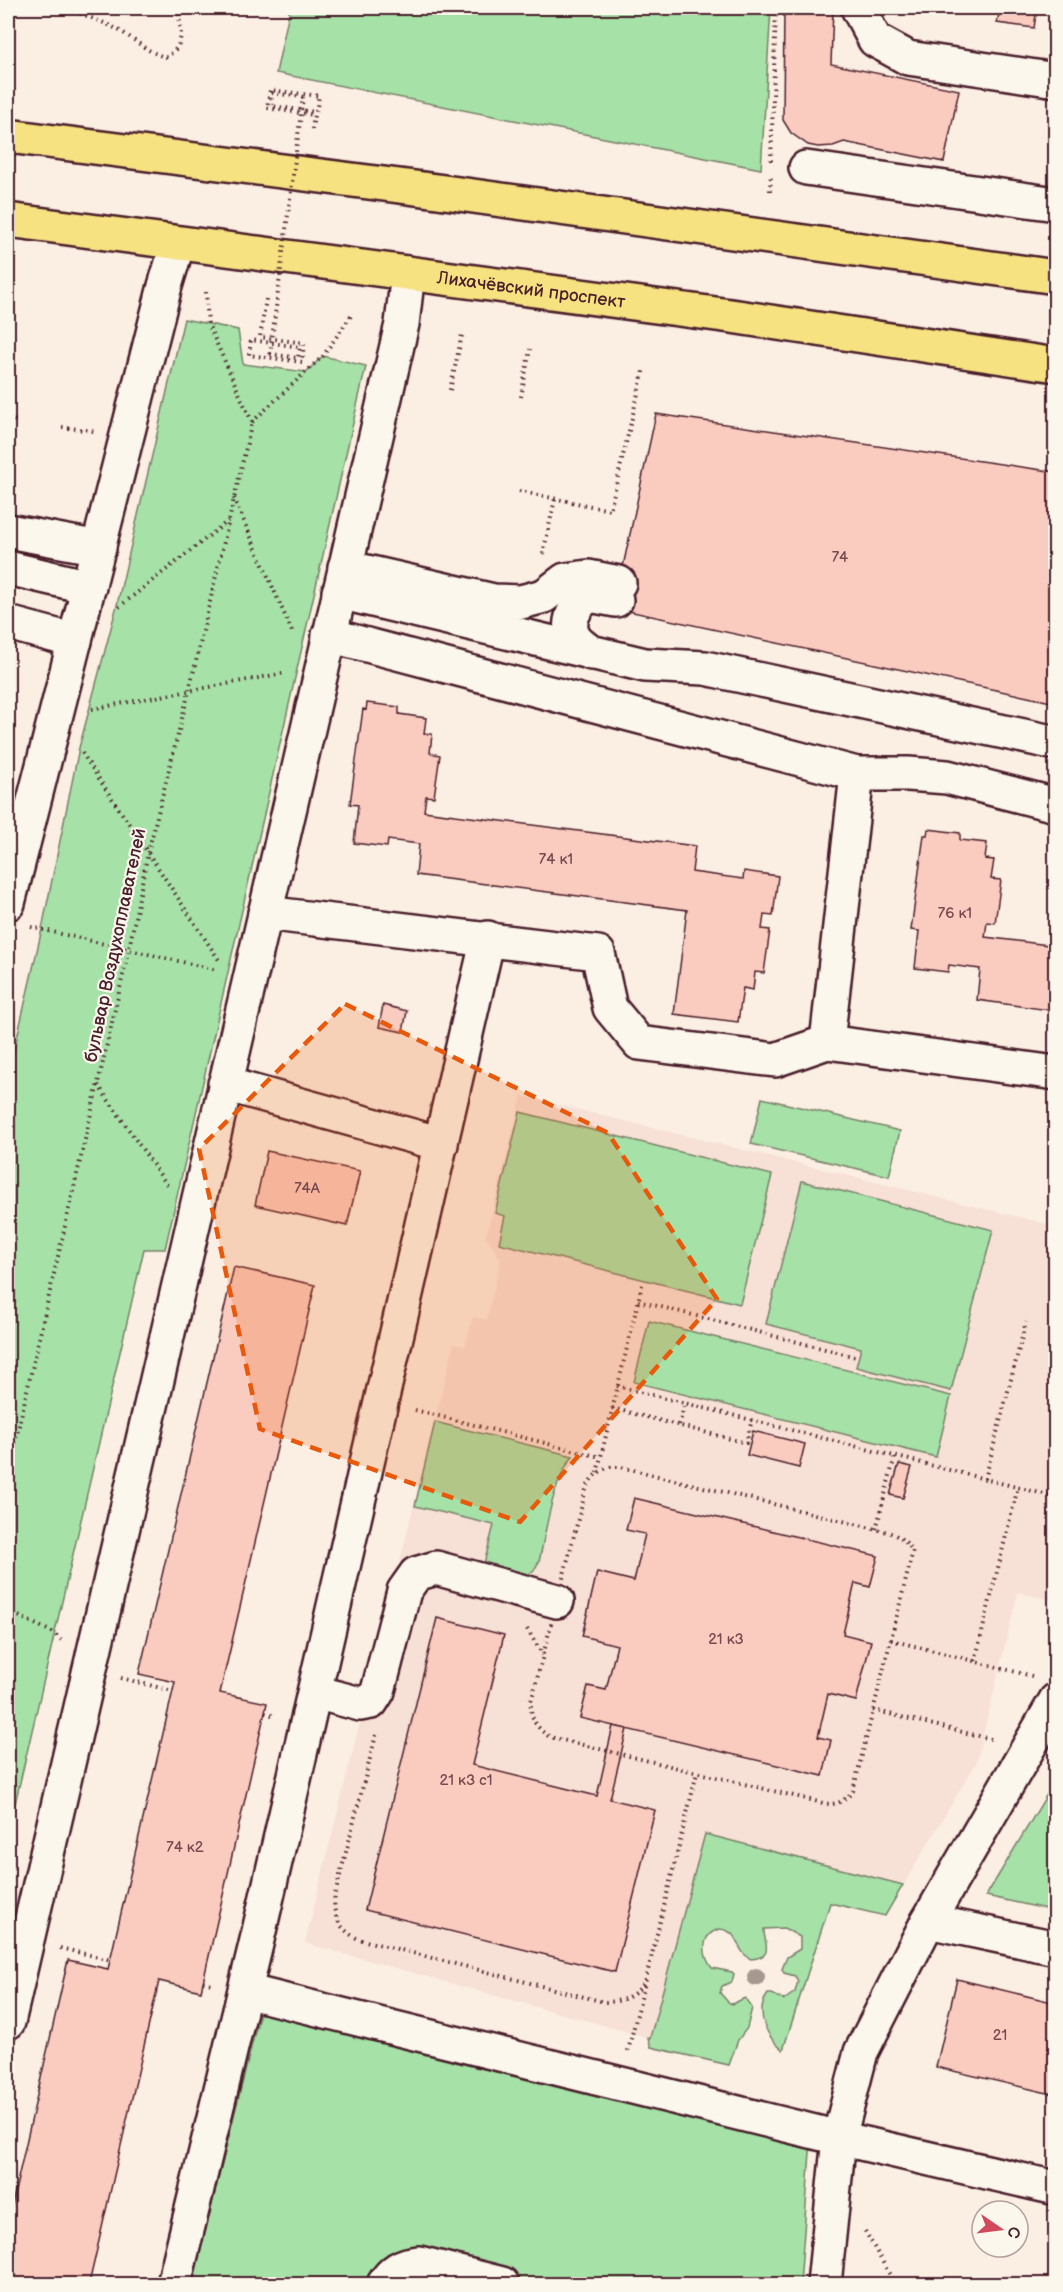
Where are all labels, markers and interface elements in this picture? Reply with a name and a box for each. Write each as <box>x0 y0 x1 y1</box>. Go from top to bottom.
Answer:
street label: Лихачёвский проспект <box>435 267 627 313</box>
house number: 74 <box>832 548 848 567</box>
street label: бульвар Воздухоплавателей <box>80 826 151 1064</box>
house number: 74 к1 <box>539 850 573 869</box>
house number: 76 к1 <box>938 904 972 923</box>
house number: 74А <box>294 1179 321 1198</box>
house number: 21 к3 <box>708 1630 744 1649</box>
house number: 21 к3 с1 <box>440 1771 492 1790</box>
house number: 74 к2 <box>166 1838 204 1857</box>
house number: 21 <box>993 2026 1007 2045</box>
north arrow <box>970 2199 1030 2259</box>
text: С <box>1003 2225 1024 2240</box>

